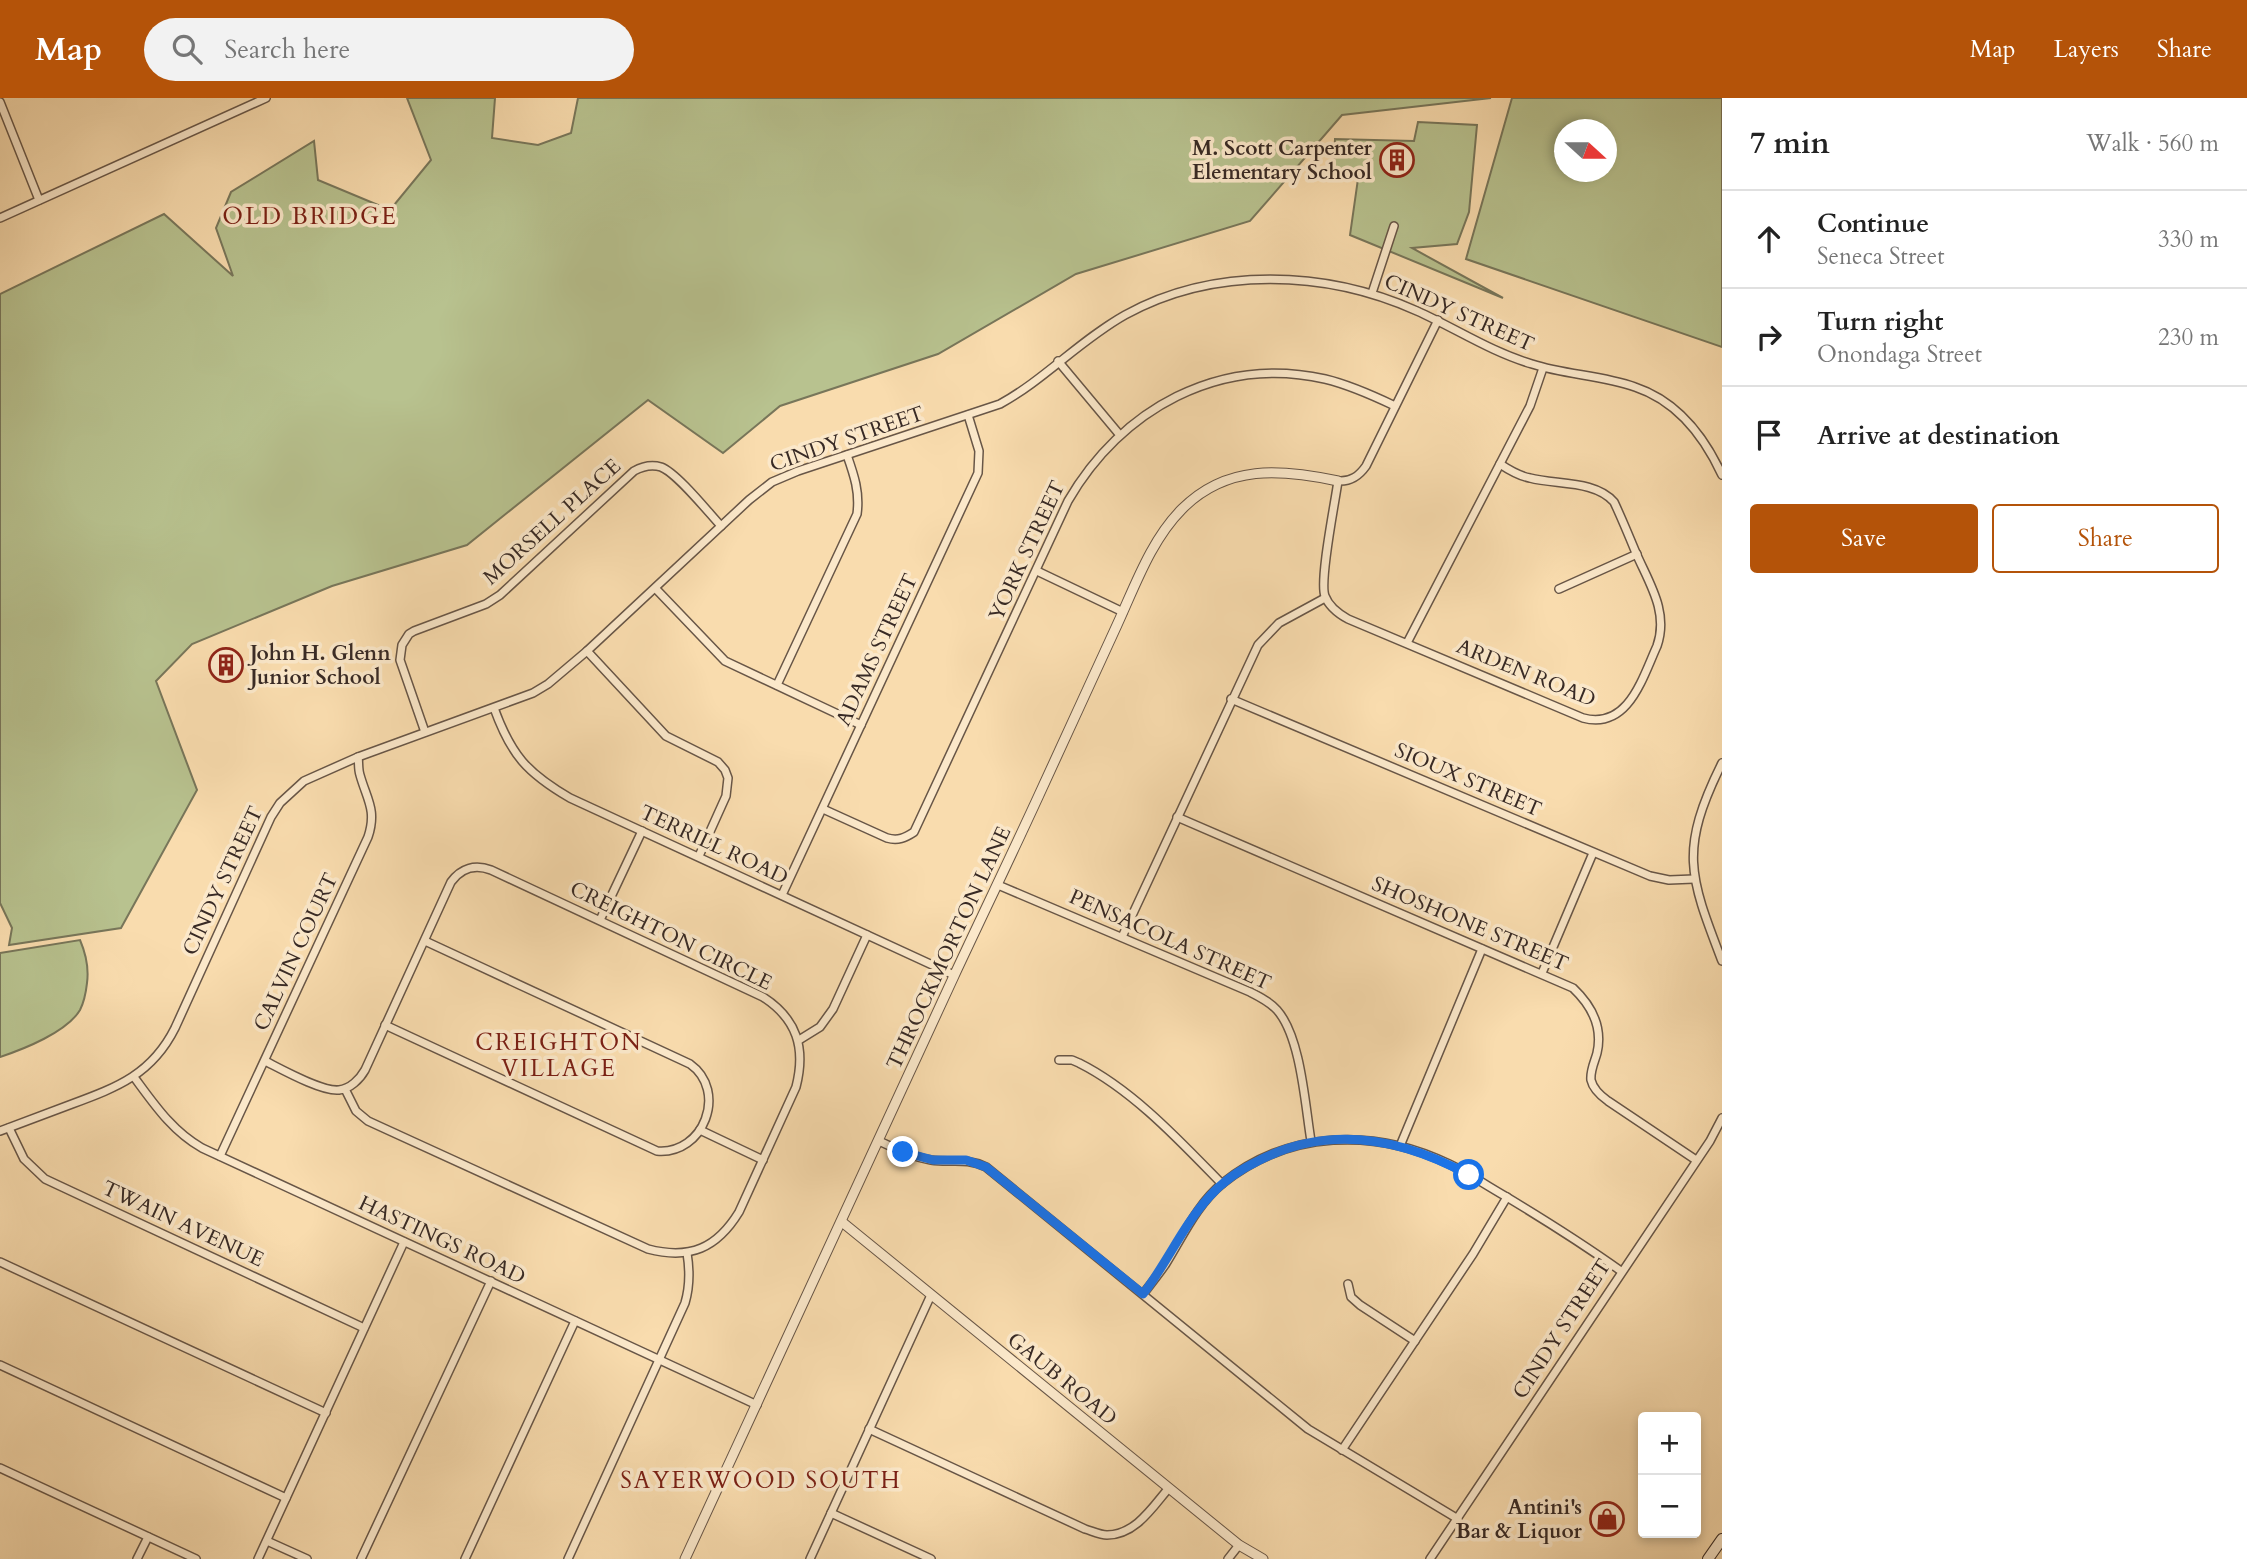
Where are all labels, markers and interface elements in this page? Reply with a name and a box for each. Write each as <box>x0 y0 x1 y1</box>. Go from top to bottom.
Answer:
search box <box>144 18 634 81</box>
text: Map <box>35 27 102 72</box>
icon: search <box>168 30 206 68</box>
text: Search here <box>224 32 350 67</box>
text: Map <box>1970 33 2016 66</box>
text: Layers <box>2054 33 2119 66</box>
text: Share <box>2157 33 2212 66</box>
north arrow <box>1554 119 1617 182</box>
text: 7 min <box>1750 123 1830 164</box>
text: Walk · 560 m <box>2086 128 2219 159</box>
place label: M. Scott Carpenter Elementary School <box>1192 134 1373 187</box>
building icon: M. Scott Carpenter Elementary School <box>1378 141 1416 179</box>
district label: OLD BRIDGE <box>222 200 398 233</box>
text: Continue <box>1817 206 1929 241</box>
icon: ahead <box>1750 220 1788 258</box>
text: 330 m <box>2158 224 2219 255</box>
text: Seneca Street <box>1817 241 1944 272</box>
street label: CINDY STREET <box>1379 267 1539 359</box>
text: Turn right <box>1817 304 1944 339</box>
icon: right <box>1750 318 1788 356</box>
text: 230 m <box>2158 322 2219 353</box>
text: Onondaga Street <box>1817 339 1982 370</box>
street label: CINDY STREET <box>766 399 928 479</box>
icon: arrive <box>1750 416 1788 454</box>
text: Arrive at destination <box>1817 418 2060 453</box>
street label: MORSELL PLACE <box>477 452 627 592</box>
street label: YORK STREET <box>982 476 1072 626</box>
button: Save <box>1750 504 1978 573</box>
button: Share <box>1992 504 2219 573</box>
street label: ADAMS STREET <box>829 569 925 731</box>
street label: ARDEN ROAD <box>1452 632 1600 714</box>
place label: John H. Glenn Junior School <box>247 639 391 692</box>
building icon: John H. Glenn Junior School <box>207 646 245 684</box>
street label: SIOUX STREET <box>1390 736 1546 824</box>
street label: TERRILL ROAD <box>635 798 793 892</box>
street label: CINDY STREET <box>176 802 270 960</box>
street label: THROCKMORTON LANE <box>880 822 1018 1074</box>
street label: CALVIN COURT <box>247 868 345 1036</box>
street label: SHOSHONE STREET <box>1367 869 1573 979</box>
street label: CREIGHTON CIRCLE <box>565 874 777 998</box>
street label: PENSACOLA STREET <box>1065 882 1275 998</box>
district label: CREIGHTON VILLAGE <box>475 1027 643 1084</box>
route end <box>887 1136 918 1167</box>
route start <box>1453 1159 1484 1190</box>
street label: TWAIN AVENUE <box>97 1174 269 1274</box>
street label: HASTINGS ROAD <box>354 1189 530 1291</box>
street label: CINDY STREET <box>1506 1253 1618 1405</box>
street label: GAUB ROAD <box>1001 1326 1123 1432</box>
map controls <box>1638 1412 1701 1538</box>
button: + <box>1638 1412 1701 1475</box>
district label: SAYERWOOD SOUTH <box>620 1465 902 1496</box>
button: − <box>1638 1475 1701 1538</box>
place label: Antini's Bar & Liquor <box>1456 1493 1583 1546</box>
shop icon: Antini's Bar & Liquor <box>1588 1500 1626 1538</box>

